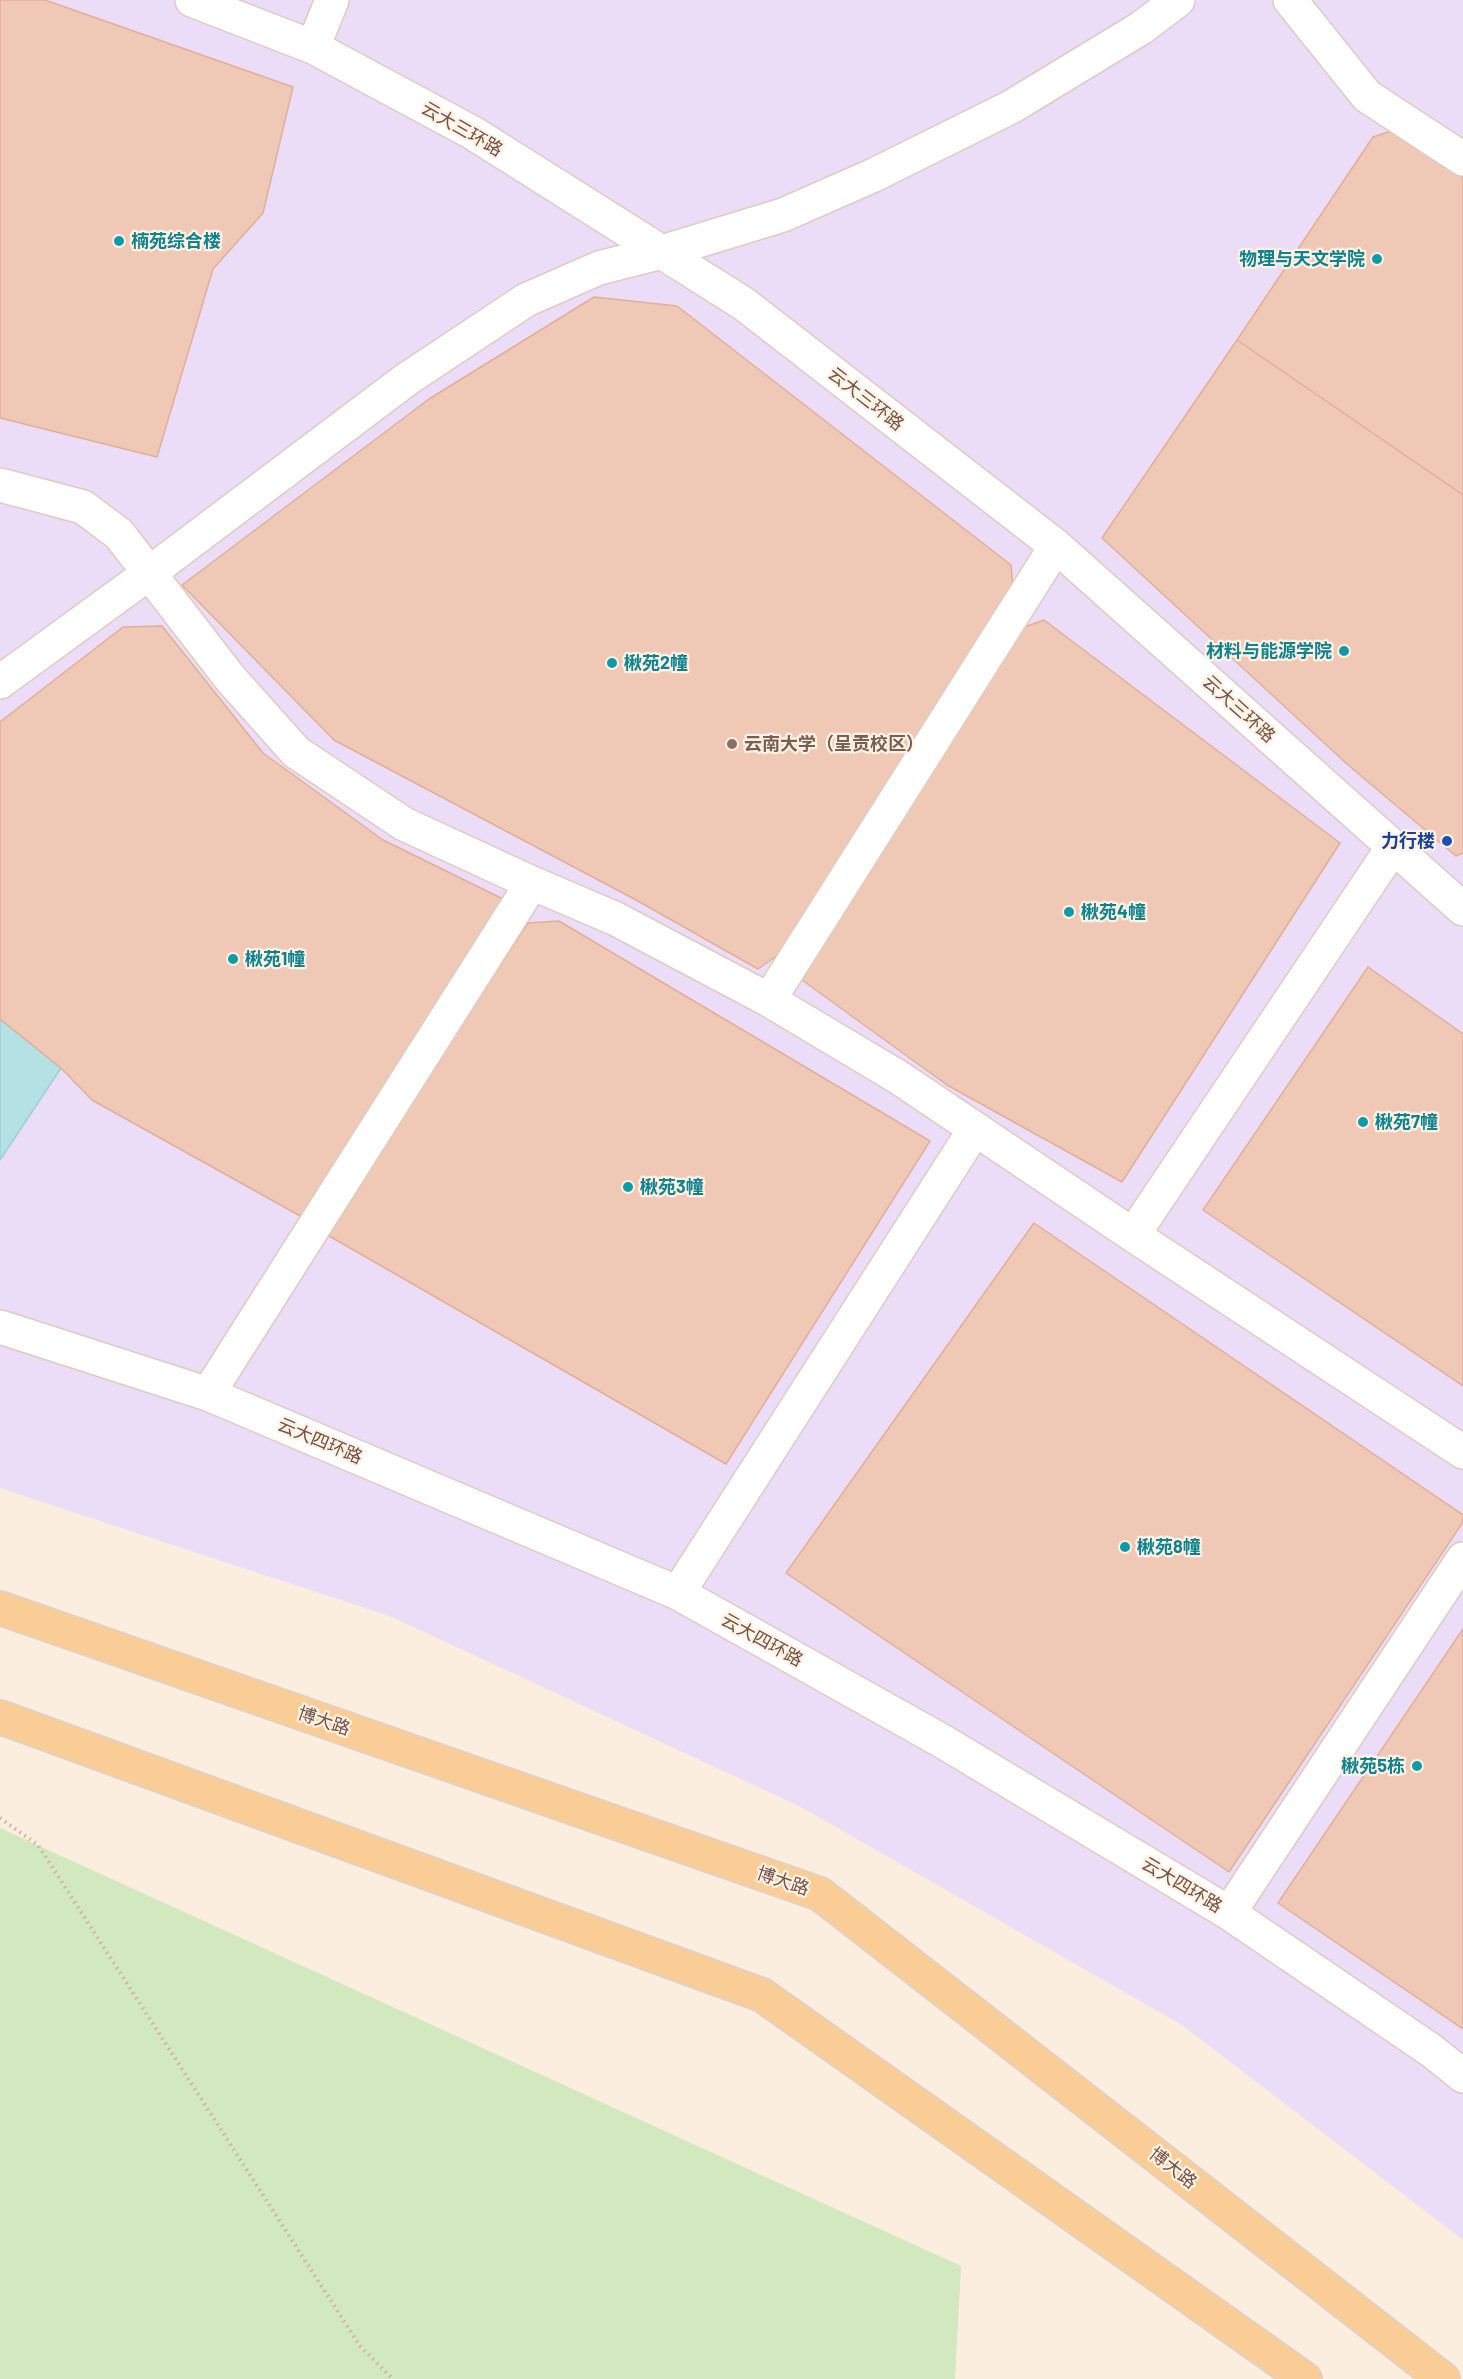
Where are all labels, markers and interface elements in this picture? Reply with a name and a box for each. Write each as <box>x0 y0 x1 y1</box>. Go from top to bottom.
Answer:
street label: 云大三环路 <box>418 97 506 161</box>
place label: 楠苑综合楼 <box>131 230 221 252</box>
marker: 楠苑综合楼 <box>112 234 126 248</box>
place label: 物理与天文学院 <box>1239 248 1365 270</box>
marker: 物理与天文学院 <box>1370 252 1384 266</box>
street label: 云大三环路 <box>824 363 908 435</box>
place label: 材料与能源学院 <box>1206 640 1332 662</box>
marker: 材料与能源学院 <box>1337 644 1351 658</box>
place label: 楸苑2幢 <box>624 652 688 674</box>
marker: 楸苑2幢 <box>605 656 619 670</box>
street label: 云大三环路 <box>1198 671 1280 747</box>
place label: 云南大学（呈贡校区） <box>744 733 924 755</box>
marker: 云南大学（呈贡校区） <box>725 737 739 751</box>
place label: 力行楼 <box>1381 830 1435 852</box>
marker: 力行楼 <box>1440 834 1454 848</box>
place label: 楸苑4幢 <box>1081 901 1146 923</box>
marker: 楸苑4幢 <box>1062 905 1076 919</box>
place label: 楸苑1幢 <box>245 948 305 970</box>
marker: 楸苑1幢 <box>226 952 240 966</box>
place label: 楸苑7幢 <box>1375 1111 1438 1133</box>
marker: 楸苑7幢 <box>1356 1115 1370 1129</box>
place label: 楸苑3幢 <box>640 1176 704 1198</box>
marker: 楸苑3幢 <box>621 1180 635 1194</box>
street label: 云大四环路 <box>274 1413 366 1469</box>
place label: 楸苑8幢 <box>1137 1536 1201 1558</box>
marker: 楸苑8幢 <box>1118 1540 1132 1554</box>
street label: 云大四环路 <box>717 1609 807 1671</box>
street label: 博大路 <box>295 1702 353 1740</box>
place label: 楸苑5栋 <box>1341 1755 1405 1777</box>
marker: 楸苑5栋 <box>1410 1759 1424 1773</box>
street label: 云大四环路 <box>1138 1853 1226 1917</box>
street label: 博大路 <box>754 1862 812 1900</box>
street label: 博大路 <box>1145 2143 1201 2193</box>

